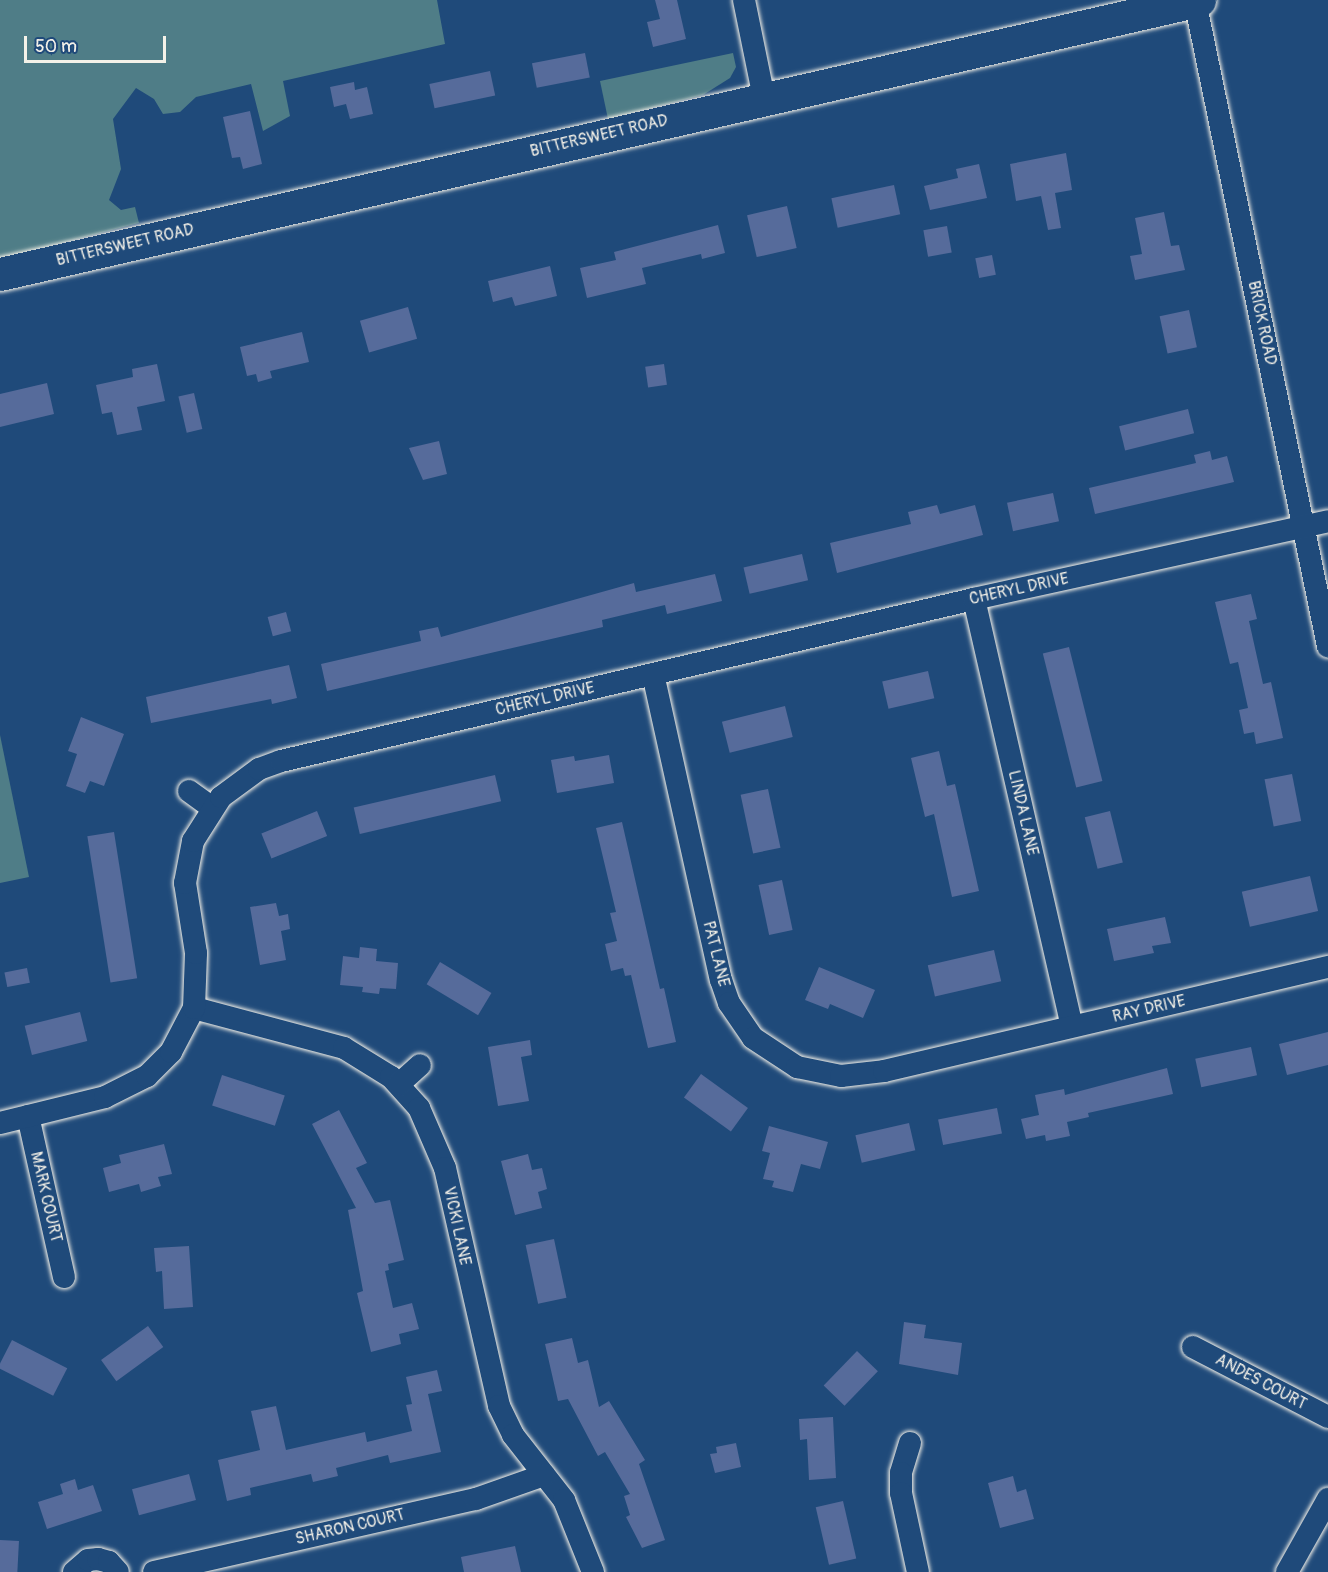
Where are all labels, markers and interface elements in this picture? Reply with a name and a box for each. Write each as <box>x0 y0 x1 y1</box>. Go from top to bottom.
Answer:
scale bar <box>27 24 170 62</box>
text: 50 m <box>35 35 77 58</box>
street label: BITTERSWEET ROAD <box>528 111 670 161</box>
street label: BITTERSWEET ROAD <box>54 220 196 270</box>
street label: BRICK ROAD <box>1244 279 1280 367</box>
street label: CHERYL DRIVE <box>968 569 1070 609</box>
street label: CHERYL DRIVE <box>494 678 596 720</box>
street label: LINDA LANE <box>1004 769 1042 857</box>
street label: PAT LANE <box>699 919 733 989</box>
street label: RAY DRIVE <box>1111 991 1187 1027</box>
street label: MARK COURT <box>26 1150 66 1244</box>
street label: VICKI LANE <box>439 1185 475 1267</box>
street label: ANDES COURT <box>1212 1350 1310 1414</box>
street label: SHARON COURT <box>293 1505 407 1549</box>

